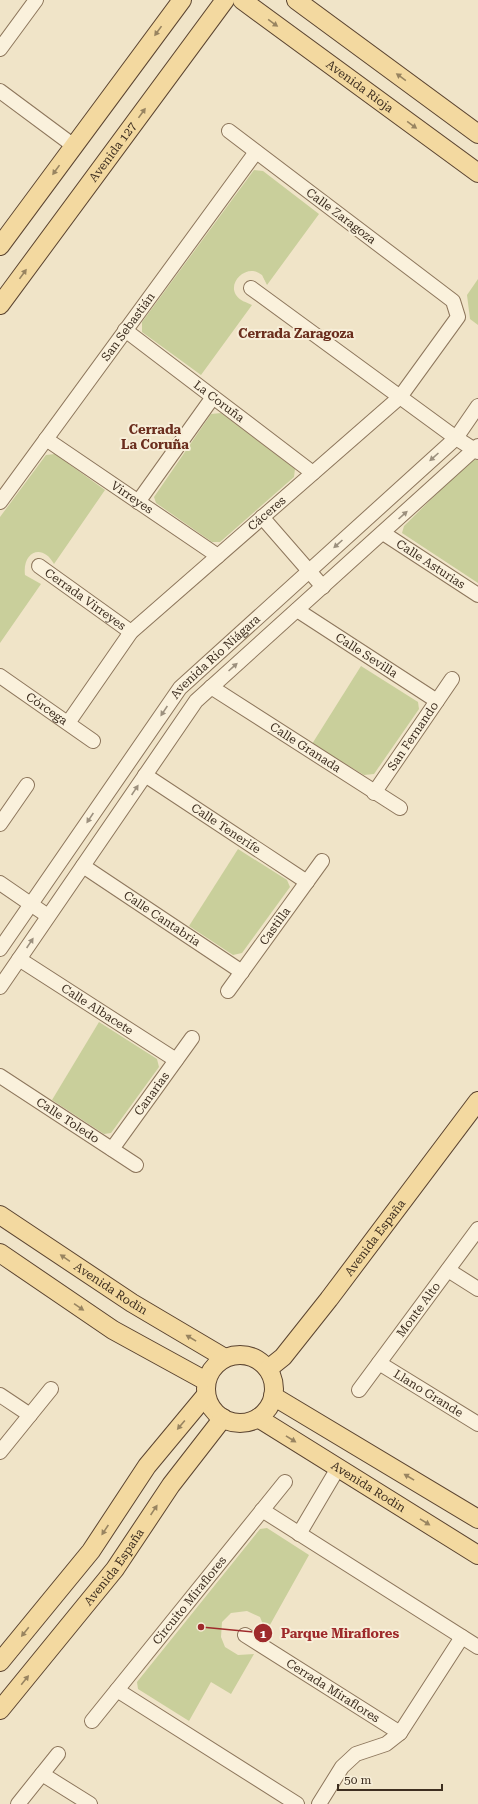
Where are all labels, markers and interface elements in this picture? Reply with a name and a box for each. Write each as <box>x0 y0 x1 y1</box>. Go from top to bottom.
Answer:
one-way arrow <box>268 19 278 27</box>
one-way arrow <box>154 26 163 37</box>
street label: Avenida Rioja <box>323 57 396 116</box>
one-way arrow <box>396 73 407 82</box>
one-way arrow <box>138 108 146 118</box>
street label: Avenida 127 <box>86 119 139 185</box>
one-way arrow <box>406 121 417 129</box>
one-way arrow <box>52 164 61 175</box>
street label: Calle Zaragoza <box>303 185 379 247</box>
one-way arrow <box>19 269 27 279</box>
street label: San Sebastián <box>98 290 158 364</box>
district label: Cerrada Zaragoza <box>238 326 354 341</box>
street label: La Coruña <box>191 378 247 425</box>
district label: Cerrada La Coruña <box>121 422 189 452</box>
one-way arrow <box>430 452 439 461</box>
street label: Virreyes <box>108 478 156 517</box>
street label: Cáceres <box>245 493 289 534</box>
one-way arrow <box>398 510 408 520</box>
street label: Calle Asturias <box>394 537 468 592</box>
one-way arrow <box>333 539 343 549</box>
street label: Cerrada Virreyes <box>42 565 129 633</box>
street label: Avenida Río Niágara <box>168 612 263 702</box>
street label: Calle Sevilla <box>333 630 401 681</box>
one-way arrow <box>228 662 238 672</box>
street label: Córcega <box>23 689 70 728</box>
street label: San Fernando <box>385 699 441 773</box>
one-way arrow <box>160 706 168 716</box>
street label: Calle Granada <box>267 720 344 775</box>
one-way arrow <box>131 784 139 795</box>
street label: Calle Tenerife <box>189 800 264 857</box>
one-way arrow <box>86 813 94 823</box>
street label: Calle Cantabria <box>121 888 203 949</box>
street label: Castilla <box>257 904 293 948</box>
one-way arrow <box>26 938 34 948</box>
street label: Calle Albacete <box>59 981 136 1038</box>
street label: Canarias <box>131 1069 172 1118</box>
street label: Calle Toledo <box>34 1095 102 1146</box>
street label: Avenida España <box>342 1196 409 1279</box>
one-way arrow <box>59 1254 70 1262</box>
street label: Avenida Rodin <box>71 1259 150 1318</box>
street label: Monte Alto <box>394 1279 443 1340</box>
one-way arrow <box>73 1303 84 1311</box>
one-way arrow <box>185 1335 197 1342</box>
street label: Llano Grande <box>391 1367 466 1420</box>
one-way arrow <box>177 1419 186 1430</box>
one-way arrow <box>285 1435 297 1442</box>
street label: Avenida Rodin <box>329 1458 408 1515</box>
one-way arrow <box>403 1473 415 1480</box>
one-way arrow <box>150 1505 158 1516</box>
one-way arrow <box>420 1518 430 1526</box>
one-way arrow <box>101 1524 109 1535</box>
street label: Avenida España <box>81 1526 147 1608</box>
street label: Circuito Miraflores <box>150 1553 229 1647</box>
callout: Parque Miraflores <box>253 1621 407 1646</box>
one-way arrow <box>20 1626 29 1637</box>
text: Parque Miraflores <box>281 1626 399 1641</box>
text: 1 <box>260 1627 267 1641</box>
street label: Cerrada Miraflores <box>284 1656 382 1725</box>
one-way arrow <box>20 1675 29 1686</box>
scale bar <box>338 1766 442 1792</box>
text: 50 m <box>344 1773 371 1787</box>

